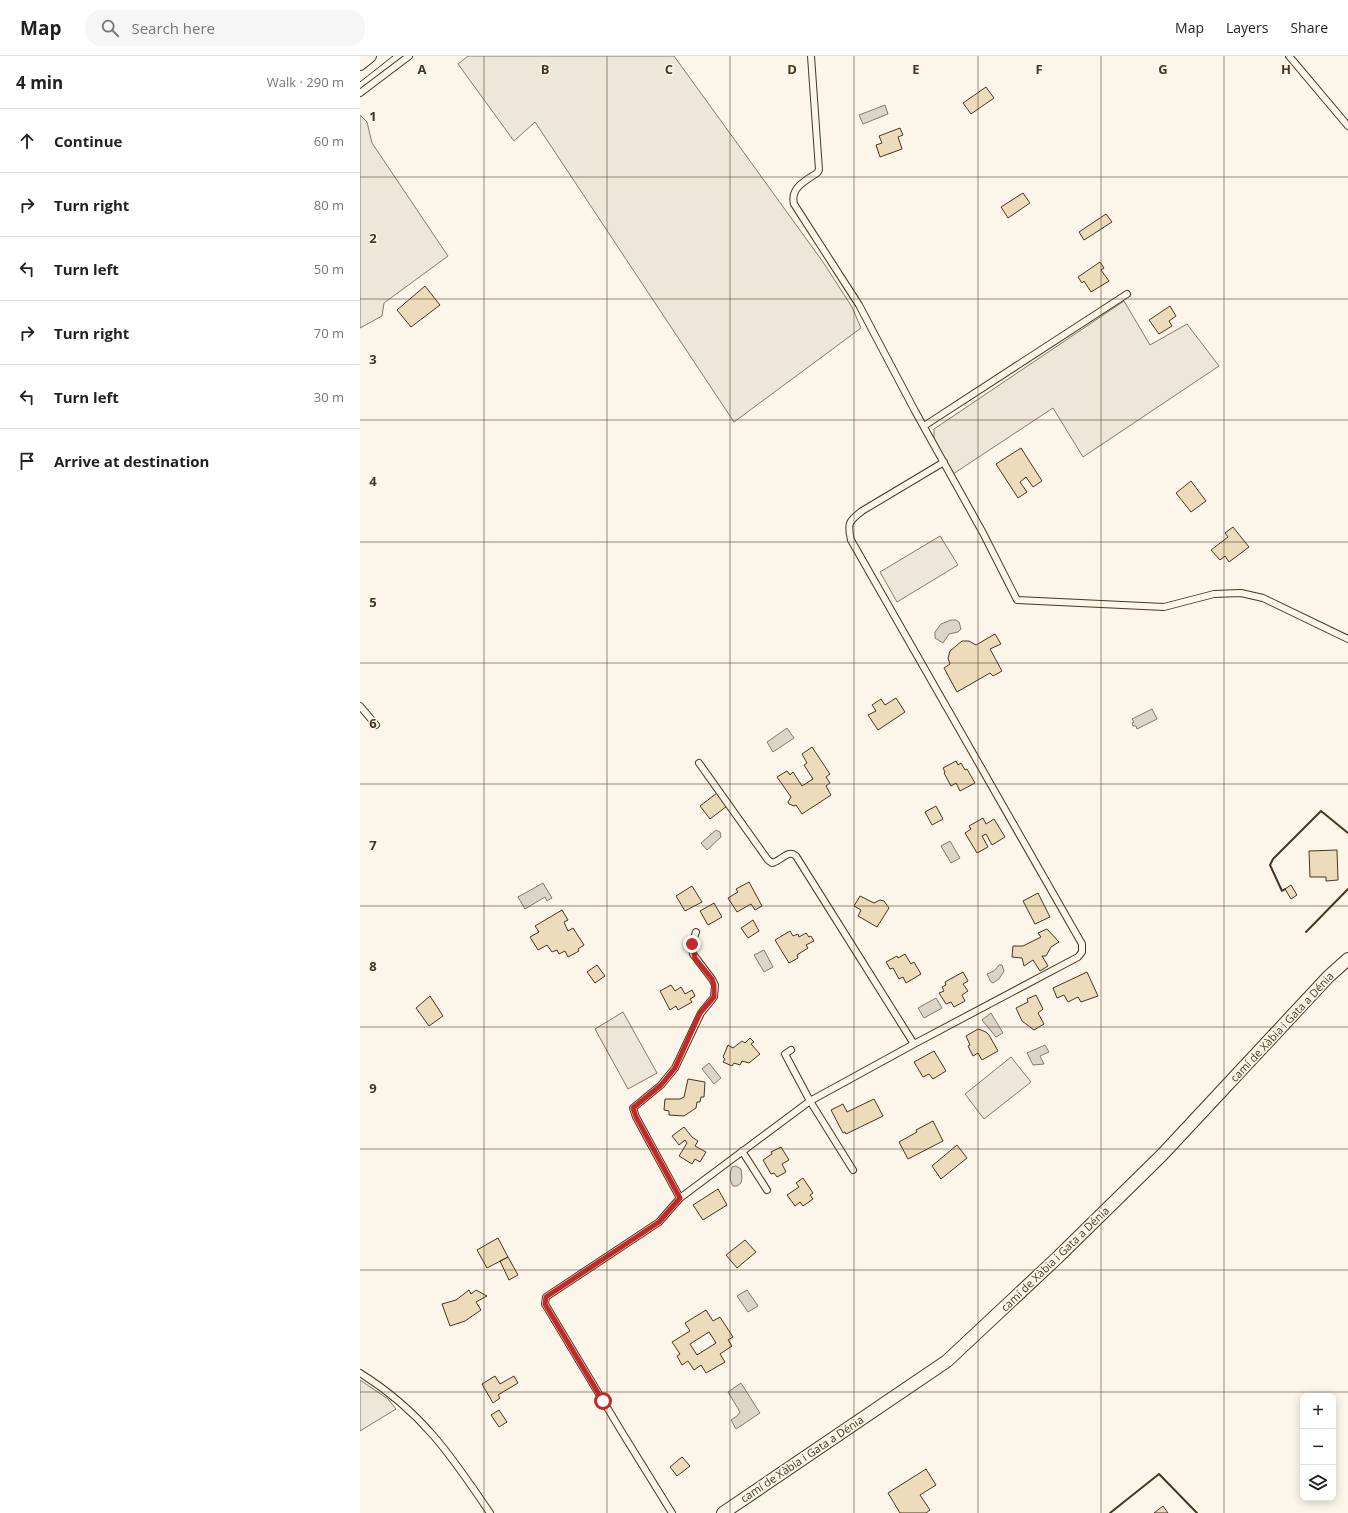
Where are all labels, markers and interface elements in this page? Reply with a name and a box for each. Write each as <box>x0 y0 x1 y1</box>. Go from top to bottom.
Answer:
search box <box>85 10 365 46</box>
text: Map <box>20 15 61 41</box>
icon: search <box>99 17 121 39</box>
text: Search here <box>131 18 215 38</box>
text: Map <box>1175 18 1204 37</box>
text: Layers <box>1226 18 1268 37</box>
text: Share <box>1290 18 1328 37</box>
text: A <box>418 60 427 78</box>
text: B <box>541 60 550 78</box>
text: C <box>665 60 673 78</box>
text: D <box>787 60 797 78</box>
text: E <box>912 60 920 78</box>
text: F <box>1035 60 1043 78</box>
text: G <box>1158 60 1168 78</box>
text: H <box>1281 60 1291 78</box>
text: 4 min <box>16 71 63 94</box>
text: Walk · 290 m <box>267 73 344 91</box>
text: 1 <box>369 107 377 125</box>
icon: ahead <box>16 130 38 152</box>
text: Continue <box>54 131 122 151</box>
text: 60 m <box>314 132 344 150</box>
icon: right <box>16 194 38 216</box>
text: Turn right <box>54 195 129 215</box>
text: 80 m <box>314 196 344 214</box>
text: 2 <box>369 229 377 247</box>
icon: left <box>16 258 38 280</box>
text: Turn left <box>54 259 119 279</box>
text: 50 m <box>314 260 344 278</box>
icon: right <box>16 322 38 344</box>
text: Turn right <box>54 323 129 343</box>
text: 70 m <box>314 324 344 342</box>
text: 3 <box>369 350 377 368</box>
icon: left <box>16 386 38 408</box>
text: Turn left <box>54 387 119 407</box>
text: 30 m <box>314 388 344 406</box>
icon: arrive <box>16 450 38 472</box>
text: Arrive at destination <box>54 451 209 471</box>
text: 4 <box>369 472 377 490</box>
text: 5 <box>369 593 377 611</box>
text: 6 <box>369 714 377 732</box>
text: 7 <box>369 836 377 854</box>
route end <box>683 935 701 953</box>
text: 8 <box>369 957 377 975</box>
street label: camí de Xàbia i Gata a Dénia <box>1227 968 1337 1085</box>
text: 9 <box>369 1079 377 1097</box>
street label: camí de Xàbia i Gata a Dénia <box>997 1203 1112 1315</box>
route start <box>594 1392 612 1410</box>
map controls <box>1300 1393 1336 1501</box>
button: + <box>1300 1393 1336 1429</box>
street label: camí de Xàbia i Gata a Dénia <box>737 1412 866 1505</box>
button: − <box>1300 1429 1336 1465</box>
button: layers <box>1300 1465 1336 1501</box>

